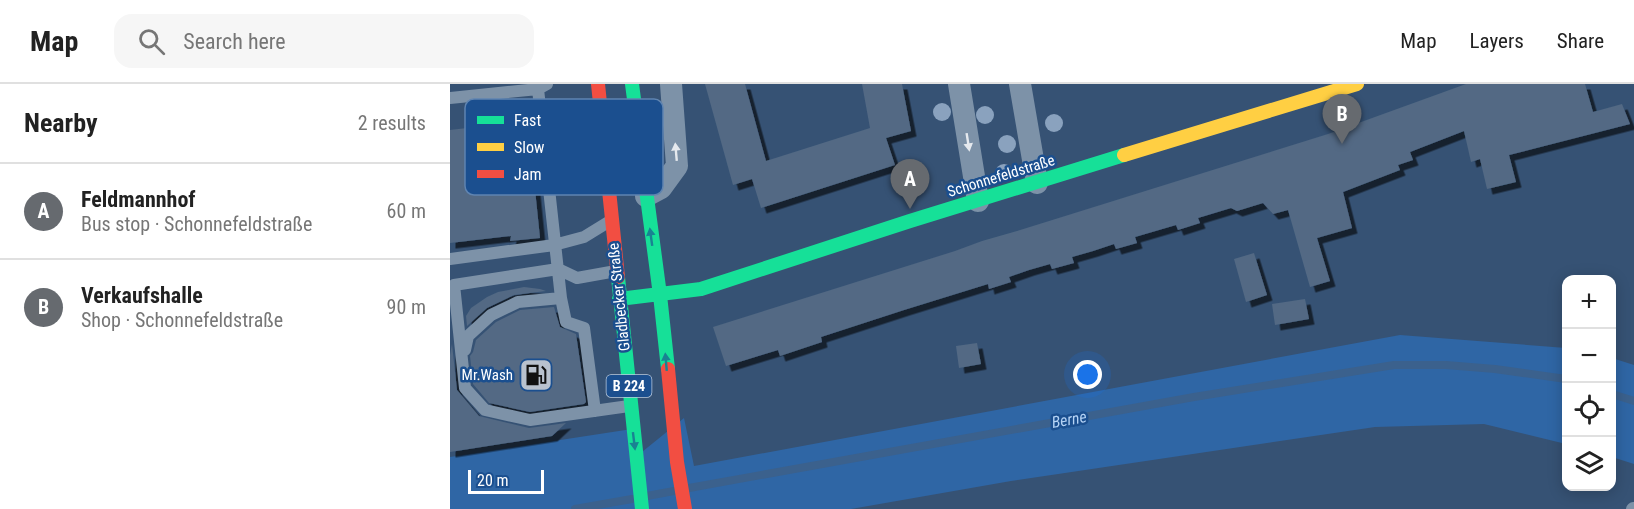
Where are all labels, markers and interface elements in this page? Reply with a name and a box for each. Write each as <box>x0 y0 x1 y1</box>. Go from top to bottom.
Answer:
search box <box>114 14 534 68</box>
text: Map <box>30 25 78 58</box>
icon: search <box>135 25 168 58</box>
text: Search here <box>183 29 286 54</box>
text: Map <box>1400 29 1437 53</box>
text: Layers <box>1470 29 1524 53</box>
text: Share <box>1557 29 1604 53</box>
pin: B <box>1322 94 1362 144</box>
legend <box>465 99 663 195</box>
text: Nearby <box>24 108 98 138</box>
text: 2 results <box>358 111 426 135</box>
text: Fast <box>514 111 541 130</box>
one-way arrow <box>964 132 973 151</box>
text: Slow <box>514 138 544 157</box>
one-way arrow <box>672 143 681 162</box>
street label: Schonnefeldstraße <box>945 151 1057 201</box>
pin: A <box>890 160 930 209</box>
text: Jam <box>514 165 541 184</box>
text: Feldmannhof <box>81 187 196 212</box>
text: A <box>38 199 49 223</box>
text: 60 m <box>387 199 426 223</box>
text: Bus stop · Schonnefeldstraße <box>81 212 312 236</box>
one-way arrow <box>647 227 656 246</box>
street label: Gladbecker Straße <box>604 242 634 352</box>
map controls <box>1562 275 1616 491</box>
button: + <box>1562 275 1616 329</box>
text: Verkaufshalle <box>81 283 203 308</box>
text: B <box>38 295 49 319</box>
text: 90 m <box>387 295 426 319</box>
text: Shop · Schonnefeldstraße <box>81 308 283 332</box>
button: − <box>1562 329 1616 383</box>
one-way arrow <box>662 353 671 372</box>
fuel station icon: Mr.Wash <box>518 357 554 393</box>
your location <box>1073 360 1102 389</box>
place label: Mr.Wash <box>462 366 513 384</box>
road number: B 224 <box>606 375 651 397</box>
button: locate <box>1562 383 1616 437</box>
water label: Berne <box>1050 407 1088 432</box>
one-way arrow <box>629 432 639 451</box>
button: layers <box>1562 437 1616 491</box>
scale bar <box>468 467 544 494</box>
text: 20 m <box>477 471 509 490</box>

